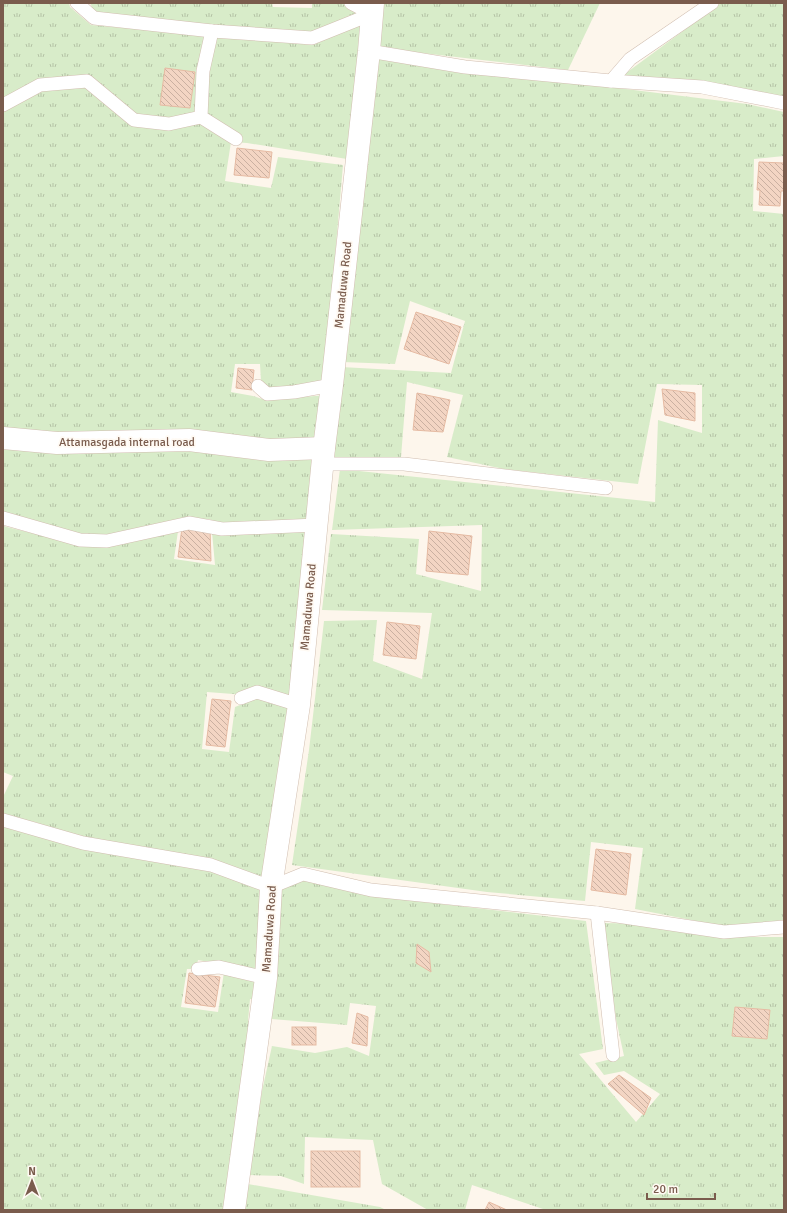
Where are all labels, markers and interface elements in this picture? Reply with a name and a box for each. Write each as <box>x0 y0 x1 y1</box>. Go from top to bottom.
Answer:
street label: Mamaduwa Road <box>331 241 356 329</box>
street label: Attamasgada internal road <box>59 435 195 450</box>
street label: Mamaduwa Road <box>297 563 320 651</box>
street label: Mamaduwa Road <box>259 885 280 973</box>
north arrow <box>12 1161 52 1201</box>
text: N <box>28 1165 36 1178</box>
scale bar <box>647 1175 715 1201</box>
text: 20 m <box>653 1182 678 1197</box>

